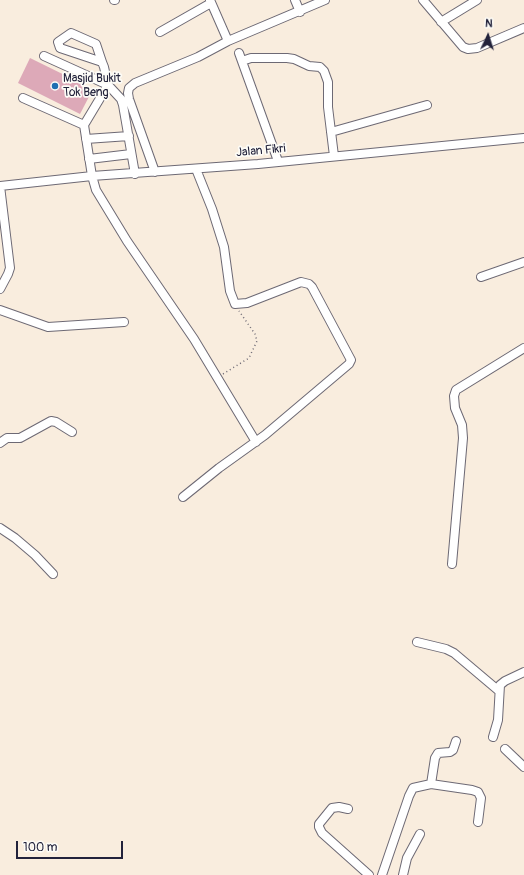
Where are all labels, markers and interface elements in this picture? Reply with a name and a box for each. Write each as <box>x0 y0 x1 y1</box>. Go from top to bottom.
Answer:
north arrow <box>468 16 508 56</box>
text: N <box>485 17 493 30</box>
place label: Masjid Bukit Tok Beng <box>63 72 121 100</box>
marker: Masjid Bukit Tok Beng <box>50 81 60 91</box>
street label: Jalan Fikri <box>236 142 286 160</box>
scale bar <box>18 833 125 859</box>
text: 100 m <box>23 840 57 855</box>

